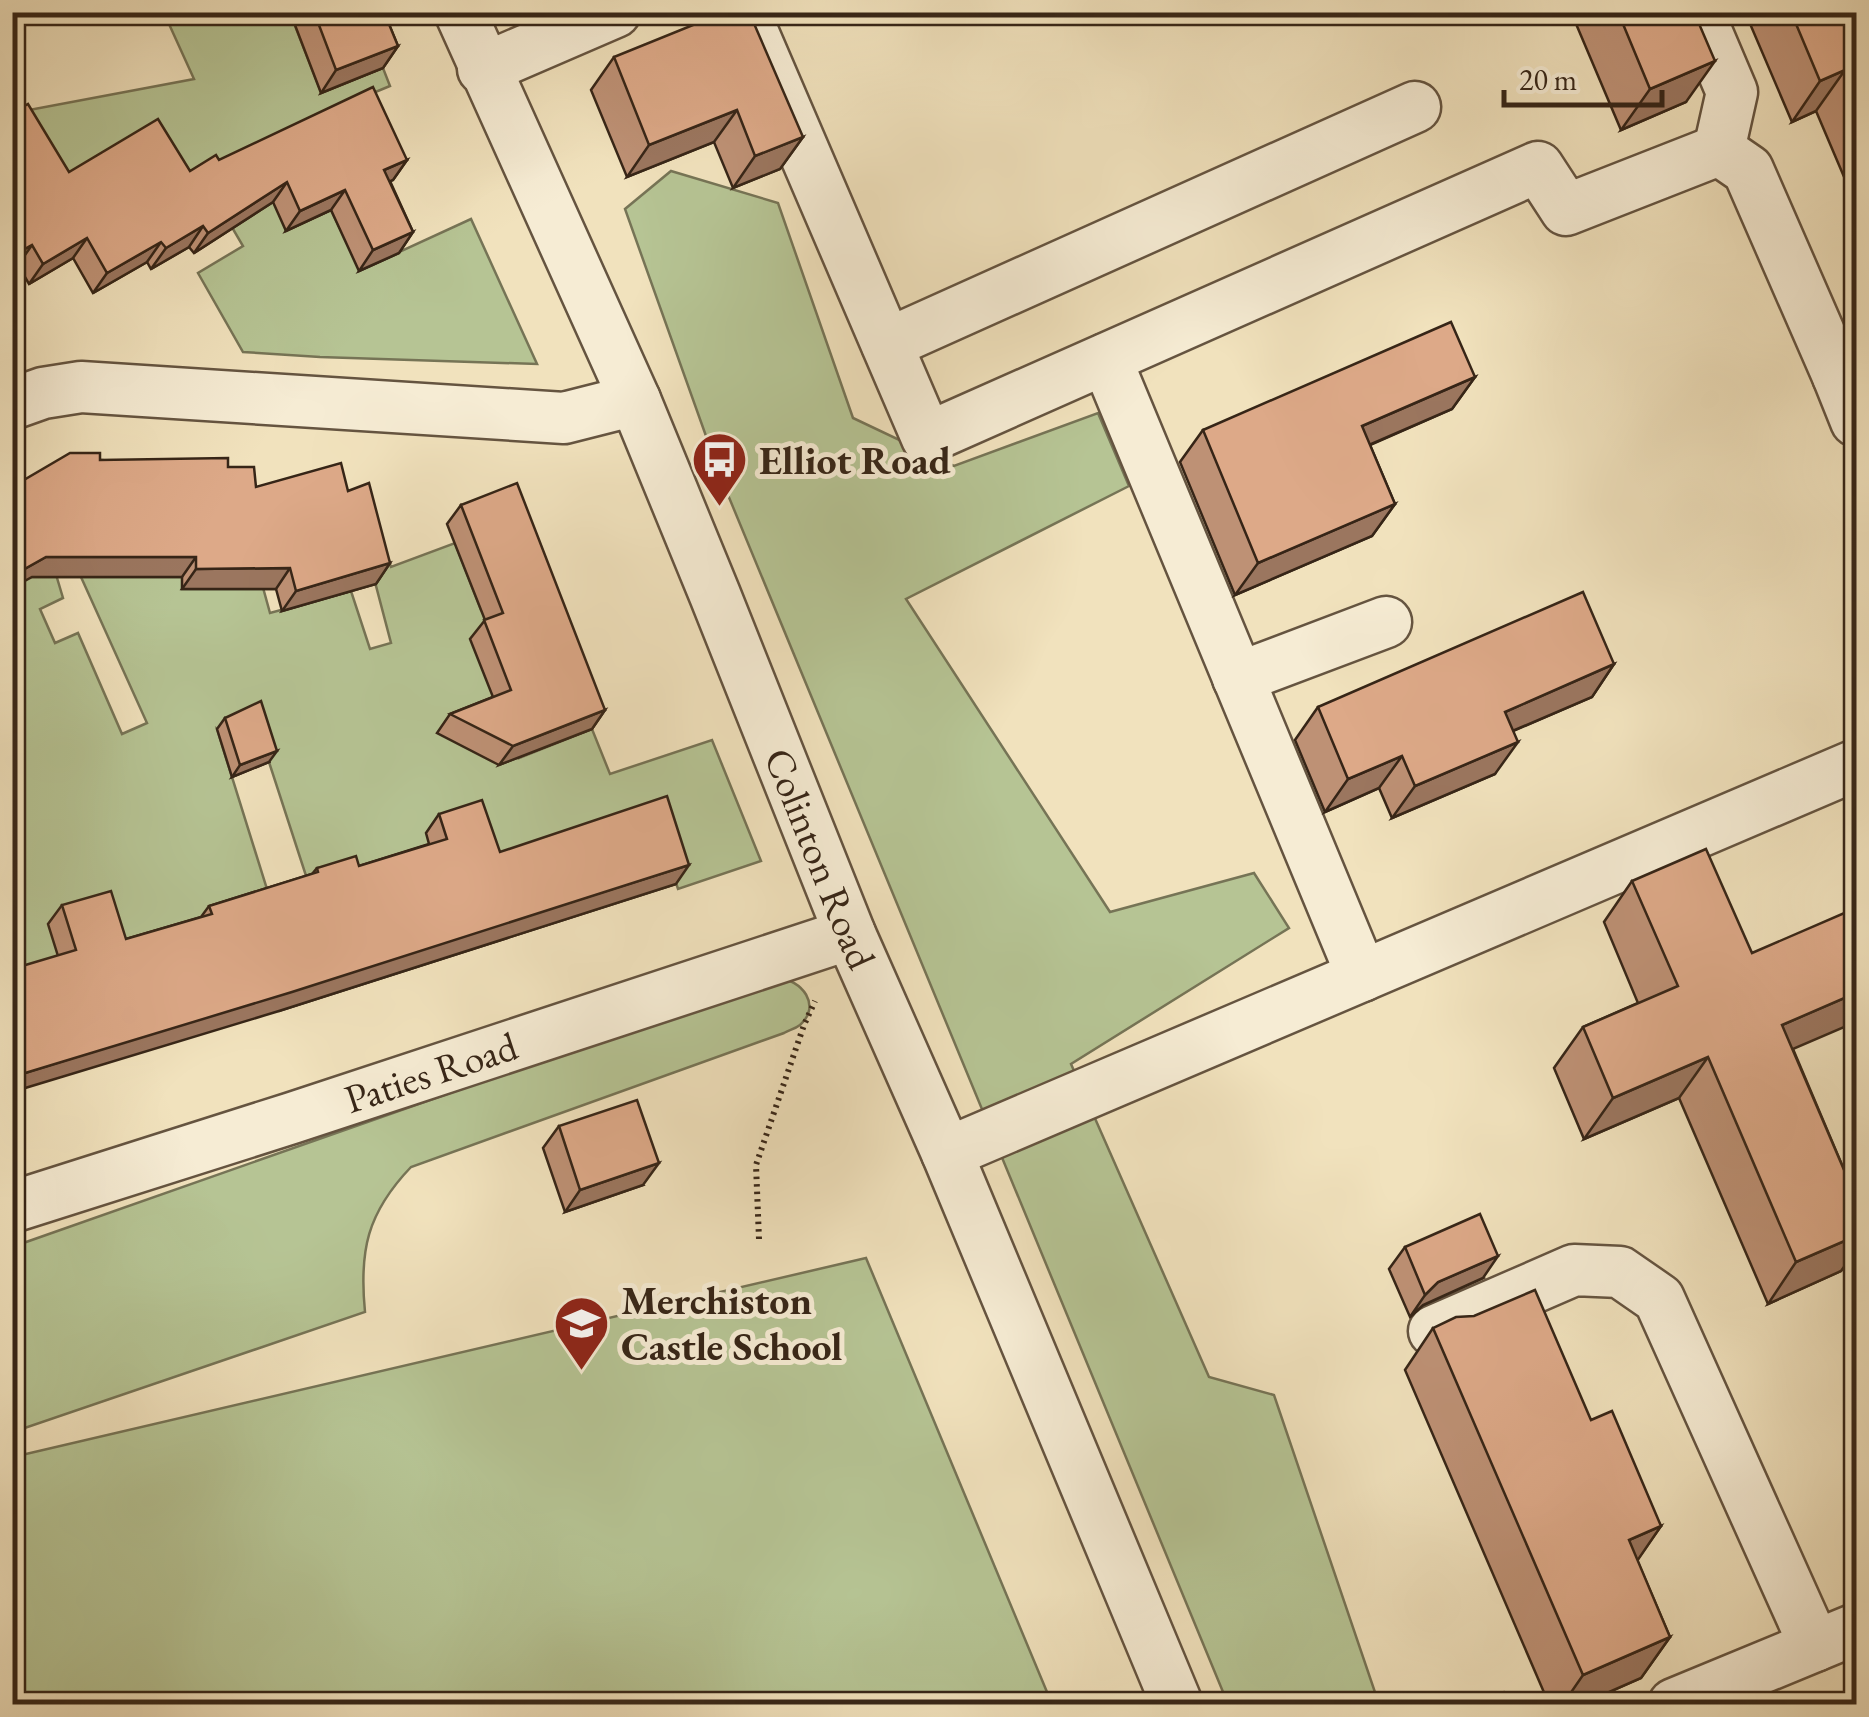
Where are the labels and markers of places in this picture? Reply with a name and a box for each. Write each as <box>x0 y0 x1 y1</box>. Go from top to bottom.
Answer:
bus stop icon: Elliot Road <box>690 430 750 509</box>
place label: Elliot Road <box>759 434 951 486</box>
place label: Merchiston Castle School <box>621 1274 842 1372</box>
school or university icon: Merchiston Castle School <box>552 1293 612 1372</box>

